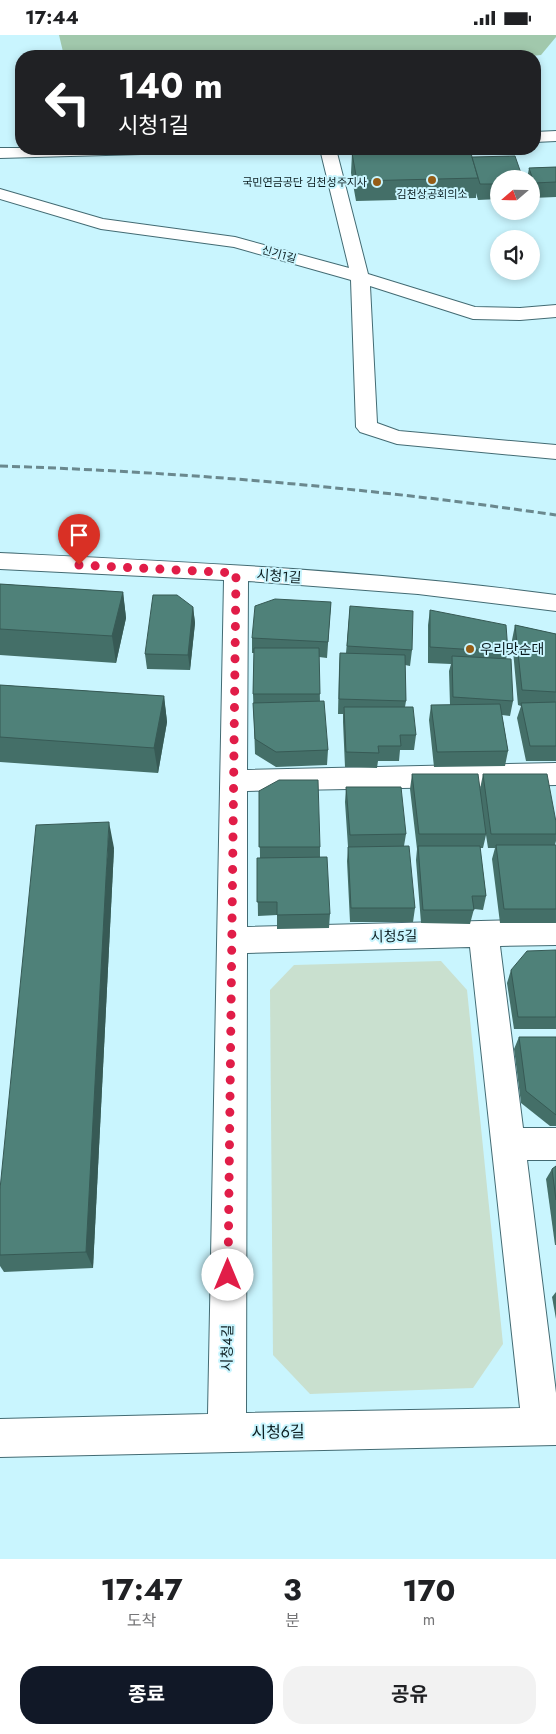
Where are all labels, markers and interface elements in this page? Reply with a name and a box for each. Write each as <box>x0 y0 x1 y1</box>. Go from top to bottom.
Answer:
text: 17:44 <box>25 4 79 31</box>
text: 140 m <box>118 61 223 111</box>
icon: left <box>35 70 100 135</box>
text: 시청1길 <box>118 109 189 141</box>
north arrow <box>490 170 540 220</box>
map controls <box>490 170 540 280</box>
place label: 국민연금공단 김천성주지사 <box>242 174 367 190</box>
marker: 김천상공회의소 <box>426 174 438 186</box>
marker: 국민연금공단 김천성주지사 <box>371 176 383 188</box>
place label: 김천상공회의소 <box>397 186 467 202</box>
button: sound <box>490 230 540 280</box>
street label: 신기1길 <box>260 241 298 267</box>
pin <box>58 514 100 565</box>
icon: arrive <box>65 521 93 549</box>
street label: 시청1길 <box>256 564 302 588</box>
place label: 우리맛순대 <box>480 639 544 659</box>
marker: 우리맛순대 <box>464 643 476 655</box>
street label: 시청5길 <box>371 926 417 946</box>
position arrow <box>201 1248 253 1300</box>
street label: 시청4길 <box>217 1324 237 1372</box>
street label: 시청6길 <box>251 1420 305 1444</box>
text: 17:47 <box>101 1568 183 1611</box>
text: 3 <box>283 1568 302 1611</box>
text: 170 <box>402 1569 455 1612</box>
text: m <box>423 1608 435 1631</box>
text: 도착 <box>127 1609 156 1632</box>
text: 분 <box>285 1609 300 1632</box>
button: 종료 <box>20 1666 273 1724</box>
button: 공유 <box>283 1666 536 1724</box>

